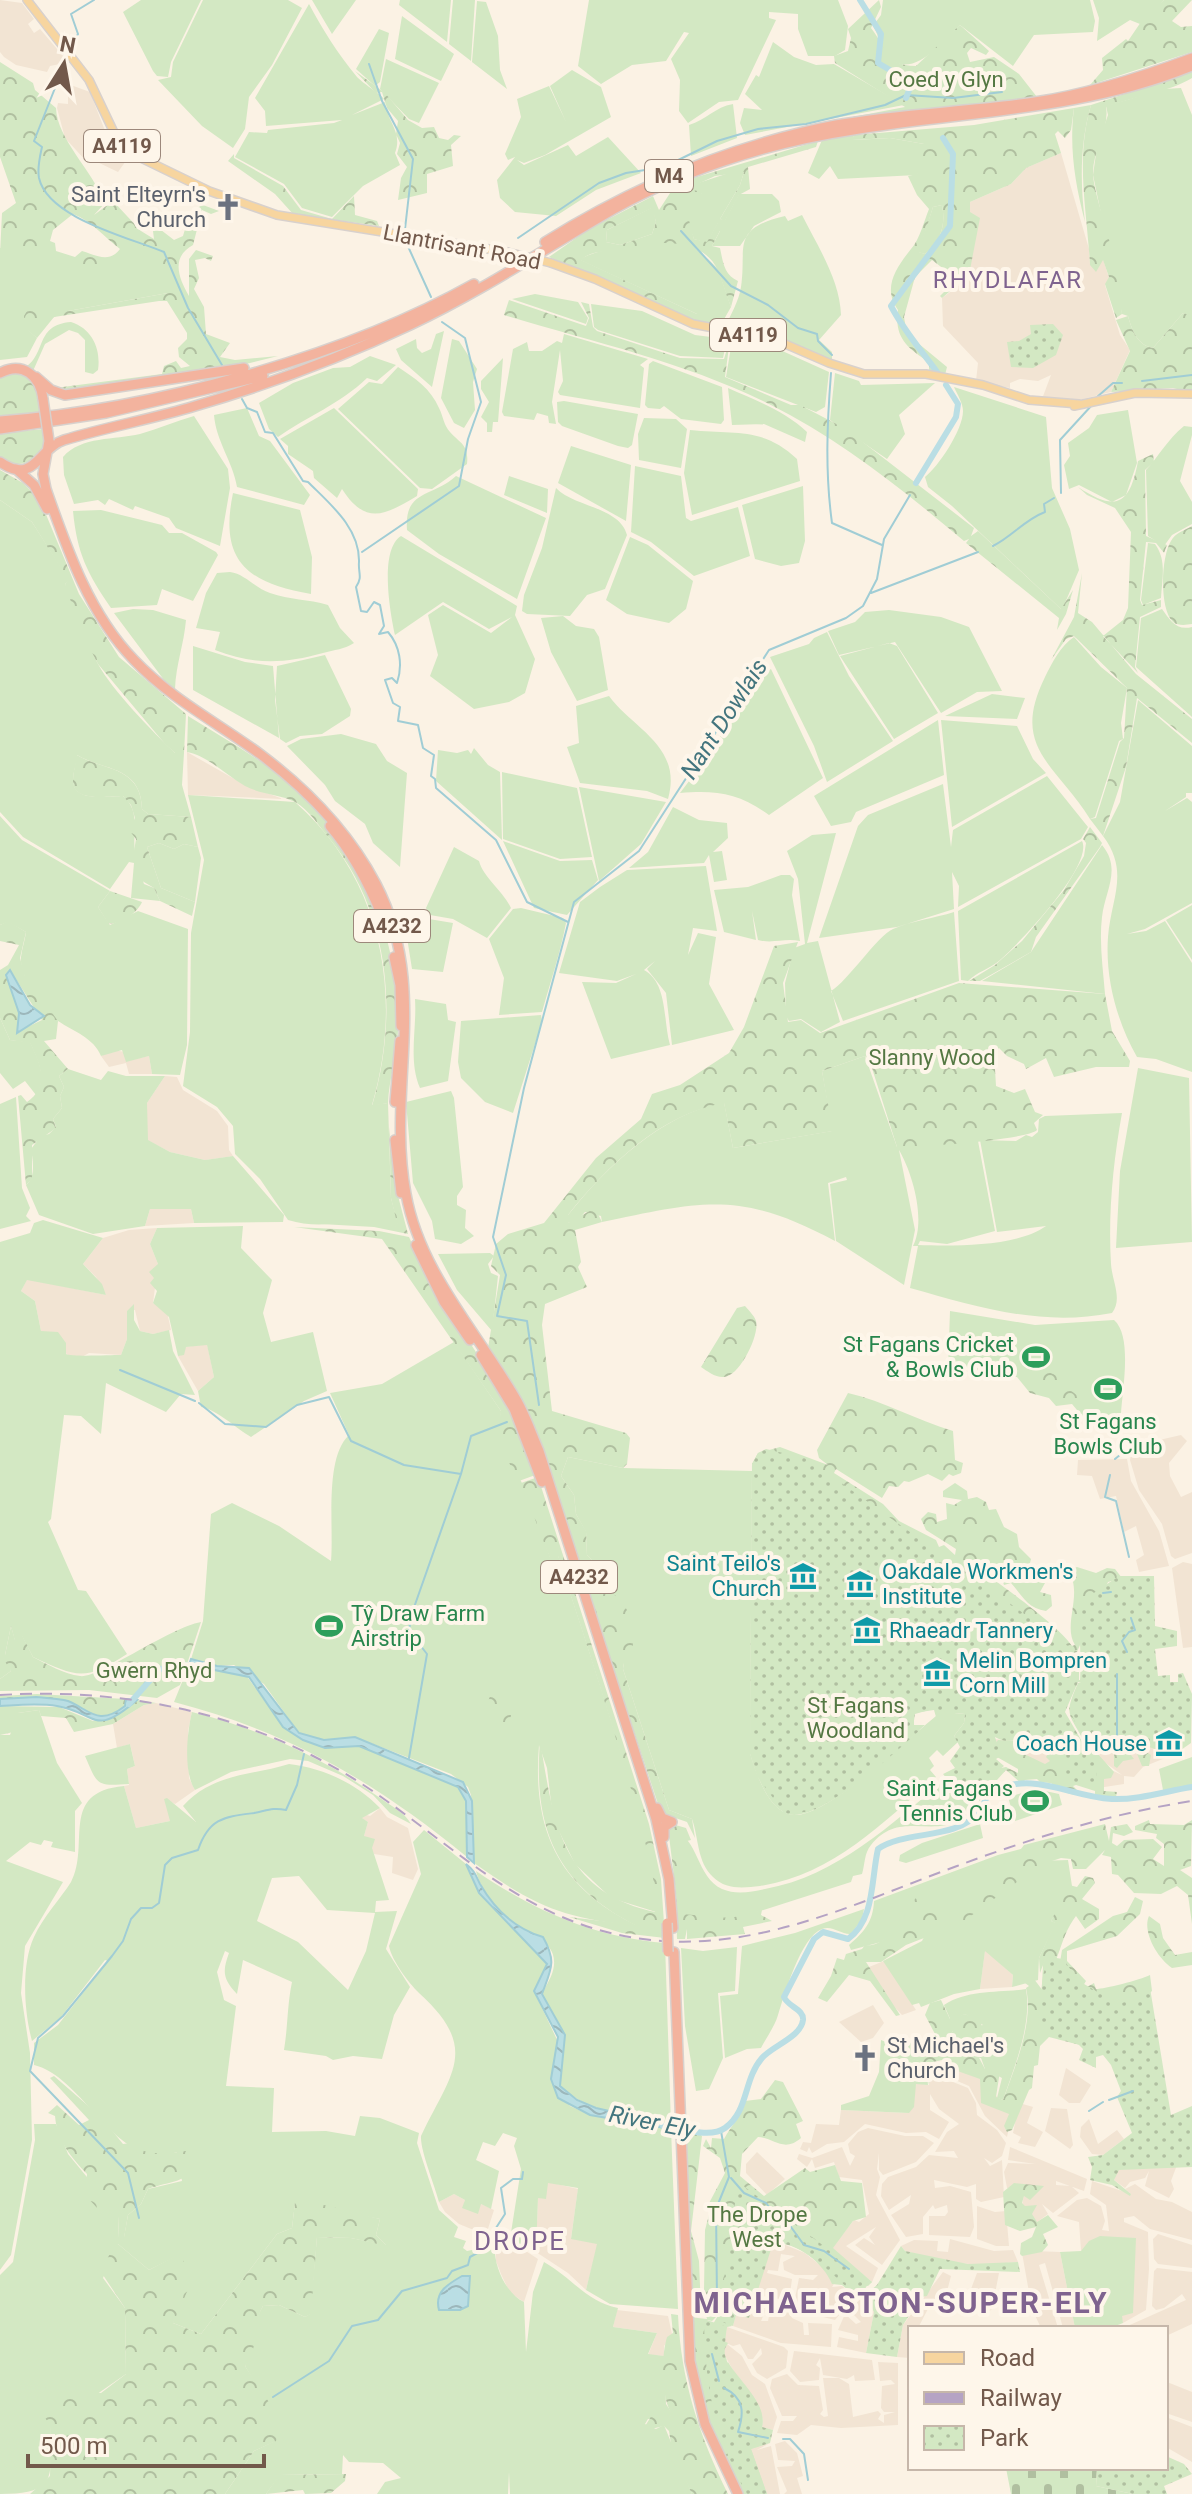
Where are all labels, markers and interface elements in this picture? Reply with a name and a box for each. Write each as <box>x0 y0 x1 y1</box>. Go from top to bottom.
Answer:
north arrow <box>24 24 104 104</box>
text: N <box>58 31 78 59</box>
park label: Coed y Glyn <box>888 67 1004 92</box>
road number: A4119 <box>84 130 160 162</box>
road number: M4 <box>645 160 693 192</box>
place label: Saint Elteyrn's Church <box>71 182 206 232</box>
church icon: Saint Elteyrn's Church <box>213 192 243 222</box>
street label: Llantrisant Road <box>381 219 543 275</box>
district label: RHYDLAFAR <box>933 266 1083 294</box>
road number: A4119 <box>710 319 786 351</box>
water label: Nant Dowlais <box>675 654 773 784</box>
road number: A4232 <box>354 910 430 942</box>
park label: Slanny Wood <box>868 1045 996 1070</box>
place label: St Fagans Cricket & Bowls Club <box>843 1332 1014 1382</box>
sports icon: St Fagans Cricket & Bowls Club <box>1021 1342 1051 1372</box>
sports icon: St Fagans Bowls Club <box>1093 1374 1123 1404</box>
place label: St Fagans Bowls Club <box>1053 1409 1163 1459</box>
place label: Saint Teilo's Church <box>666 1551 781 1601</box>
place label: Oakdale Workmen's Institute <box>882 1559 1074 1609</box>
road number: A4232 <box>541 1561 617 1593</box>
museum icon: Saint Teilo's Church <box>788 1561 818 1591</box>
museum icon: Oakdale Workmen's Institute <box>845 1569 875 1599</box>
place label: Tŷ Draw Farm Airstrip <box>351 1601 485 1651</box>
sports icon: Tŷ Draw Farm Airstrip <box>314 1611 344 1641</box>
museum icon: Rhaeadr Tannery <box>852 1615 882 1645</box>
place label: Rhaeadr Tannery <box>889 1618 1054 1643</box>
place label: Melin Bompren Corn Mill <box>959 1648 1107 1698</box>
park label: Gwern Rhyd <box>96 1658 212 1683</box>
museum icon: Melin Bompren Corn Mill <box>922 1658 952 1688</box>
park label: St Fagans Woodland <box>807 1693 905 1743</box>
museum icon: Coach House <box>1154 1728 1184 1758</box>
place label: Coach House <box>1016 1731 1147 1756</box>
place label: Saint Fagans Tennis Club <box>886 1776 1013 1826</box>
sports icon: Saint Fagans Tennis Club <box>1020 1786 1050 1816</box>
place label: St Michael's Church <box>887 2033 1004 2083</box>
church icon: St Michael's Church <box>850 2043 880 2073</box>
water label: River Ely <box>607 2100 698 2144</box>
park label: The Drope West <box>707 2202 807 2252</box>
district label: DROPE <box>474 2226 566 2256</box>
district label: MICHAELSTON-SUPER-ELY <box>694 2285 1108 2320</box>
legend <box>908 2326 1168 2470</box>
text: Road <box>980 2344 1035 2372</box>
text: Railway <box>980 2384 1062 2412</box>
scale bar <box>28 2418 264 2468</box>
text: Park <box>980 2424 1029 2452</box>
text: 500 m <box>40 2432 107 2460</box>

